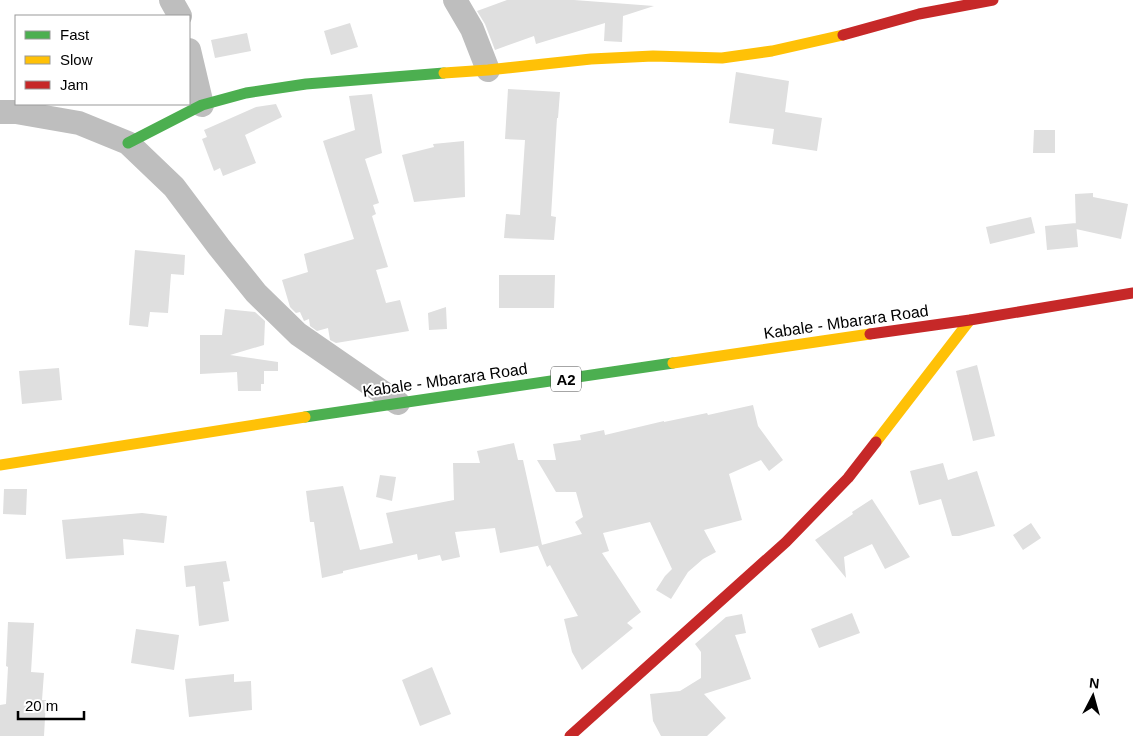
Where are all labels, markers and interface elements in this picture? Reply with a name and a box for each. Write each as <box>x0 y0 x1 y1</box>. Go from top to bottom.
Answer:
legend <box>15 15 190 105</box>
text: Fast <box>60 26 90 43</box>
text: Slow <box>60 51 93 68</box>
text: Jam <box>60 76 88 93</box>
street label: Kabale - Mbarara Road <box>762 302 930 342</box>
street label: Kabale - Mbarara Road <box>361 360 529 400</box>
road number: A2 <box>551 366 581 392</box>
north arrow <box>1068 671 1118 721</box>
text: N <box>1088 675 1100 692</box>
scale bar <box>18 688 84 720</box>
text: 20 m <box>25 697 58 714</box>

